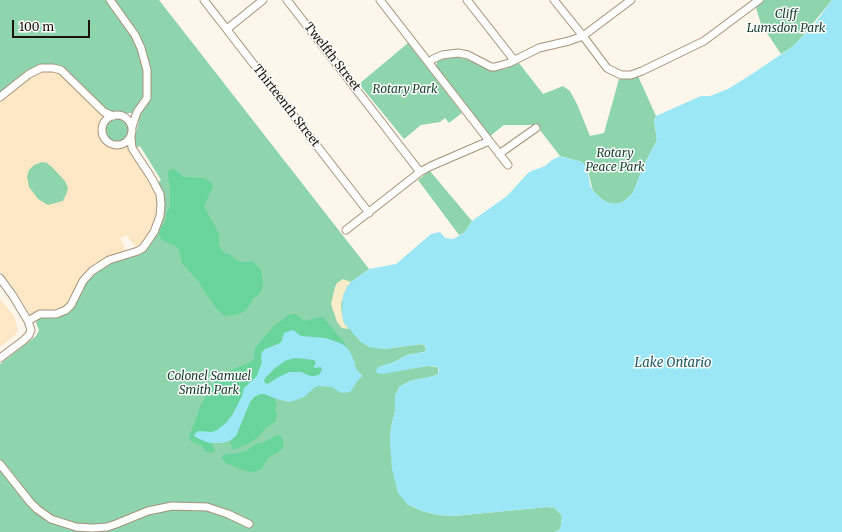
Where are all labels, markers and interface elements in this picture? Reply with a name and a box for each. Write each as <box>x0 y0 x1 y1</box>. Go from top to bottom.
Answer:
park label: Cliff Lumsdon Park <box>747 8 825 36</box>
scale bar <box>14 12 92 38</box>
text: 100 m <box>19 19 54 34</box>
street label: Twelfth Street <box>301 20 363 94</box>
street label: Thirteenth Street <box>249 62 323 150</box>
park label: Rotary Park <box>372 83 438 97</box>
park label: Rotary Peace Park <box>585 147 645 175</box>
water label: Lake Ontario <box>635 355 711 371</box>
park label: Colonel Samuel Smith Park <box>167 370 251 398</box>

